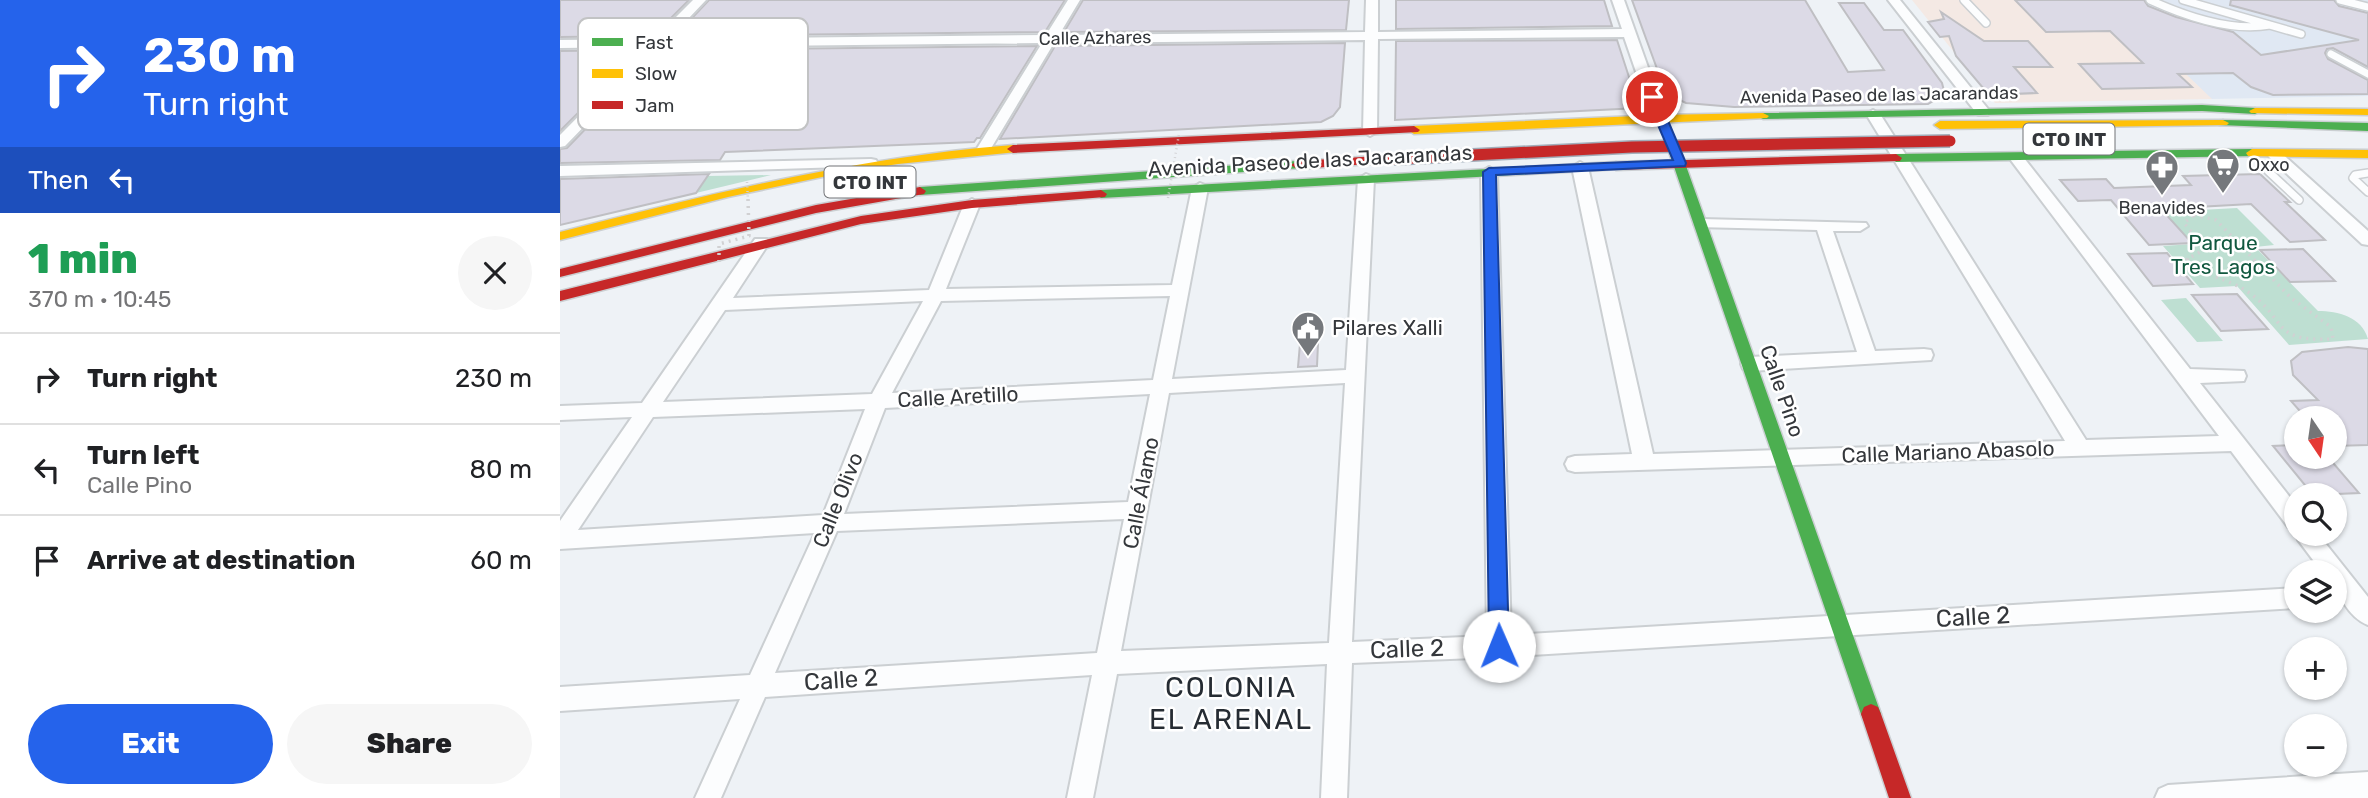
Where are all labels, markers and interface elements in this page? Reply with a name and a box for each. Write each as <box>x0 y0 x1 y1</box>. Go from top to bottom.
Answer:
legend <box>578 18 808 130</box>
text: 230 m <box>143 26 296 84</box>
street label: Calle Azhares <box>1038 26 1152 50</box>
icon: right <box>28 28 119 119</box>
text: Fast <box>635 31 674 54</box>
text: Slow <box>635 62 677 85</box>
pin <box>1622 67 1682 127</box>
icon: arrive <box>1633 78 1671 116</box>
street label: Avenida Paseo de las Jacarandas <box>1740 82 2018 108</box>
text: Turn right <box>143 85 288 123</box>
text: Jam <box>635 94 674 117</box>
road number: CTO INT <box>2024 124 2114 154</box>
street label: Avenida Paseo de las Jacarandas <box>1147 140 1473 181</box>
supermarket icon: Oxxo <box>2204 146 2242 195</box>
pharmacy icon: Benavides <box>2143 148 2181 197</box>
place label: Oxxo <box>2248 154 2290 176</box>
icon: left <box>103 161 141 199</box>
text: Then <box>28 165 89 196</box>
road number: CTO INT <box>824 166 916 198</box>
place label: Benavides <box>2118 197 2206 219</box>
park label: Parque Tres Lagos <box>2171 230 2275 279</box>
text: 1 min <box>28 234 138 284</box>
button: close <box>458 236 532 310</box>
text: 370 m · 10:45 <box>28 285 171 313</box>
public building icon: Pilares Xalli <box>1289 309 1327 358</box>
place label: Pilares Xalli <box>1332 315 1443 340</box>
street label: Calle Pino <box>1755 341 1810 440</box>
icon: right <box>28 360 66 398</box>
text: Turn right <box>87 363 217 394</box>
text: 230 m <box>455 363 532 394</box>
street label: Calle Aretillo <box>897 381 1019 412</box>
north arrow <box>2284 406 2347 469</box>
map controls <box>2284 406 2347 777</box>
street label: Calle Álamo <box>1117 435 1164 551</box>
street label: Calle Mariano Abasolo <box>1841 435 2055 468</box>
text: Turn left <box>87 440 199 471</box>
street label: Calle Olivo <box>807 449 868 551</box>
icon: left <box>28 451 66 489</box>
text: 80 m <box>469 454 532 485</box>
text: Calle Pino <box>87 471 192 499</box>
button: search <box>2284 483 2347 546</box>
icon: arrive <box>28 542 66 580</box>
text: Arrive at destination <box>87 545 355 576</box>
text: 60 m <box>470 545 532 576</box>
button: layers <box>2284 560 2347 623</box>
street label: Calle 2 <box>1935 601 2011 633</box>
position arrow <box>1462 609 1536 683</box>
street label: Calle 2 <box>1369 634 1445 664</box>
button: + <box>2284 637 2347 700</box>
street label: Calle 2 <box>803 663 879 697</box>
district label: COLONIA EL ARENAL <box>1149 671 1313 736</box>
button: Exit <box>28 704 273 784</box>
button: Share <box>287 704 532 784</box>
button: − <box>2284 714 2347 777</box>

